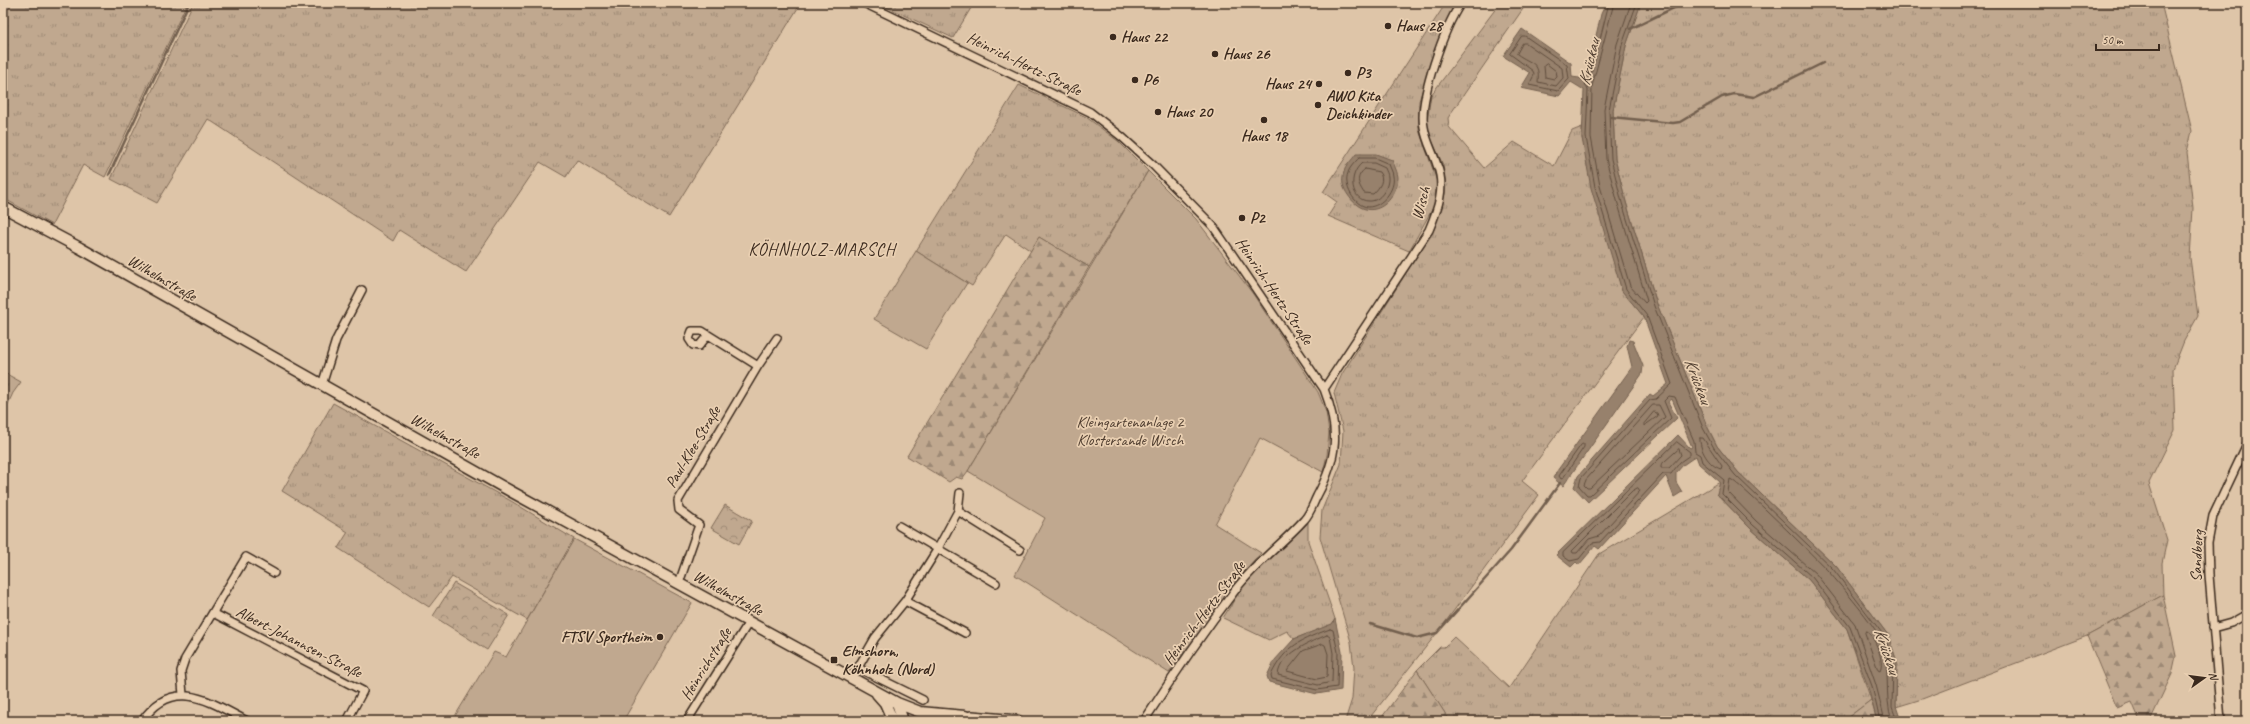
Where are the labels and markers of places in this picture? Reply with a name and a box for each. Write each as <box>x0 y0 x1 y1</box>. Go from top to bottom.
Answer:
place label: Haus 28 <box>1396 16 1444 36</box>
marker: Haus 28 <box>1383 21 1393 31</box>
place label: Haus 22 <box>1121 27 1169 47</box>
marker: Haus 22 <box>1108 32 1118 42</box>
place label: Haus 26 <box>1223 44 1271 64</box>
marker: Haus 26 <box>1210 49 1220 59</box>
place label: P3 <box>1356 63 1372 83</box>
marker: P3 <box>1343 68 1353 78</box>
place label: P6 <box>1143 70 1159 90</box>
place label: Haus 24 <box>1265 74 1313 94</box>
marker: P6 <box>1130 75 1140 85</box>
marker: Haus 24 <box>1314 79 1324 89</box>
place label: AWO Kita Deichkinder <box>1326 86 1394 124</box>
marker: AWO Kita Deichkinder <box>1313 100 1323 110</box>
place label: Haus 20 <box>1166 102 1214 122</box>
marker: Haus 20 <box>1153 107 1163 117</box>
marker: Haus 18 <box>1259 115 1269 125</box>
place label: Haus 18 <box>1241 126 1289 146</box>
place label: P2 <box>1250 208 1266 228</box>
marker: P2 <box>1237 213 1247 223</box>
place label: FTSV Sportheim <box>561 627 653 647</box>
marker: FTSV Sportheim <box>655 632 665 642</box>
place label: Elmshorn, Köhnholz (Nord) <box>842 641 936 679</box>
marker: Elmshorn, Köhnholz (Nord) <box>829 655 839 665</box>

